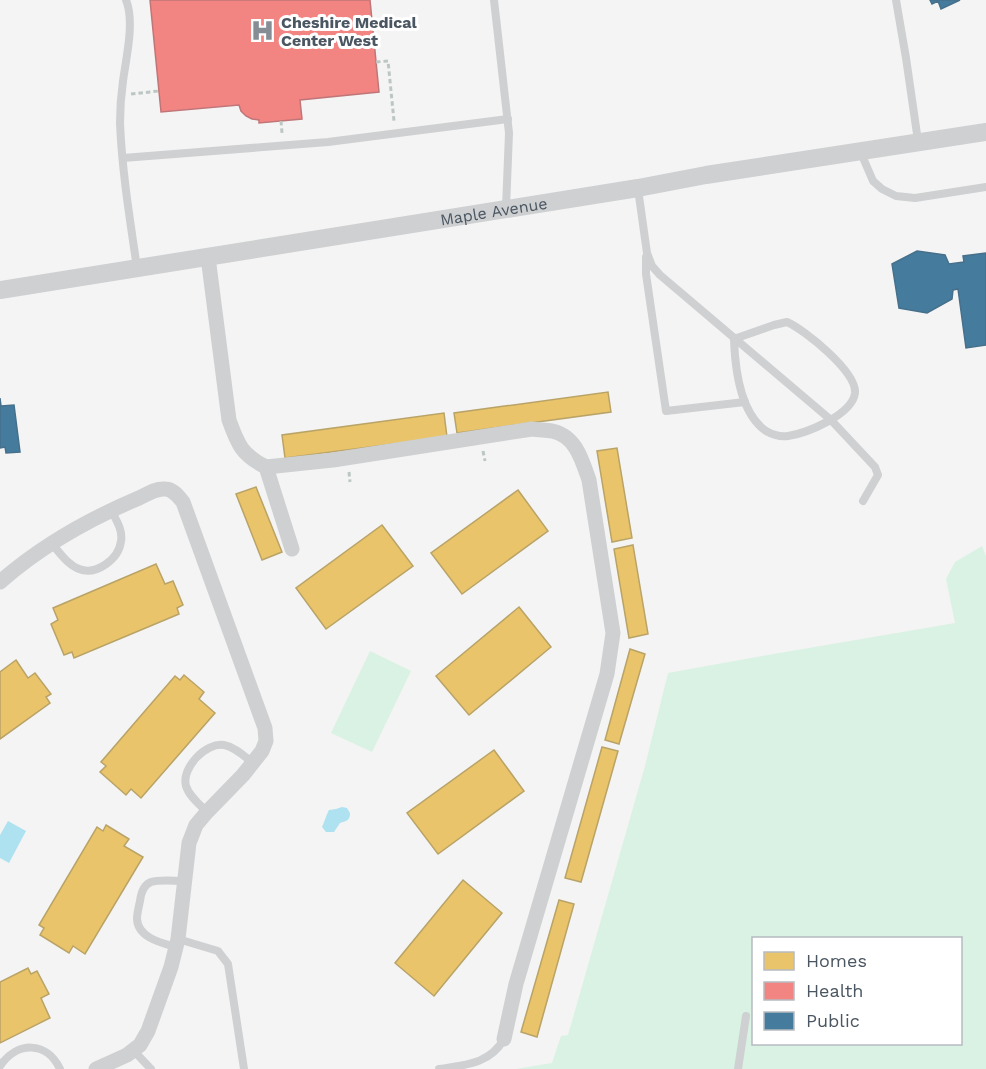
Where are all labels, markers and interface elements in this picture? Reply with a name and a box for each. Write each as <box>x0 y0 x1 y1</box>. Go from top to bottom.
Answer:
place label: Cheshire Medical Center West <box>281 13 418 50</box>
hospital icon: Cheshire Medical Center West <box>250 18 276 44</box>
street label: Maple Avenue <box>439 194 549 229</box>
legend <box>752 937 962 1045</box>
text: Homes <box>806 950 867 971</box>
text: Health <box>806 980 863 1001</box>
text: Public <box>806 1010 860 1031</box>

